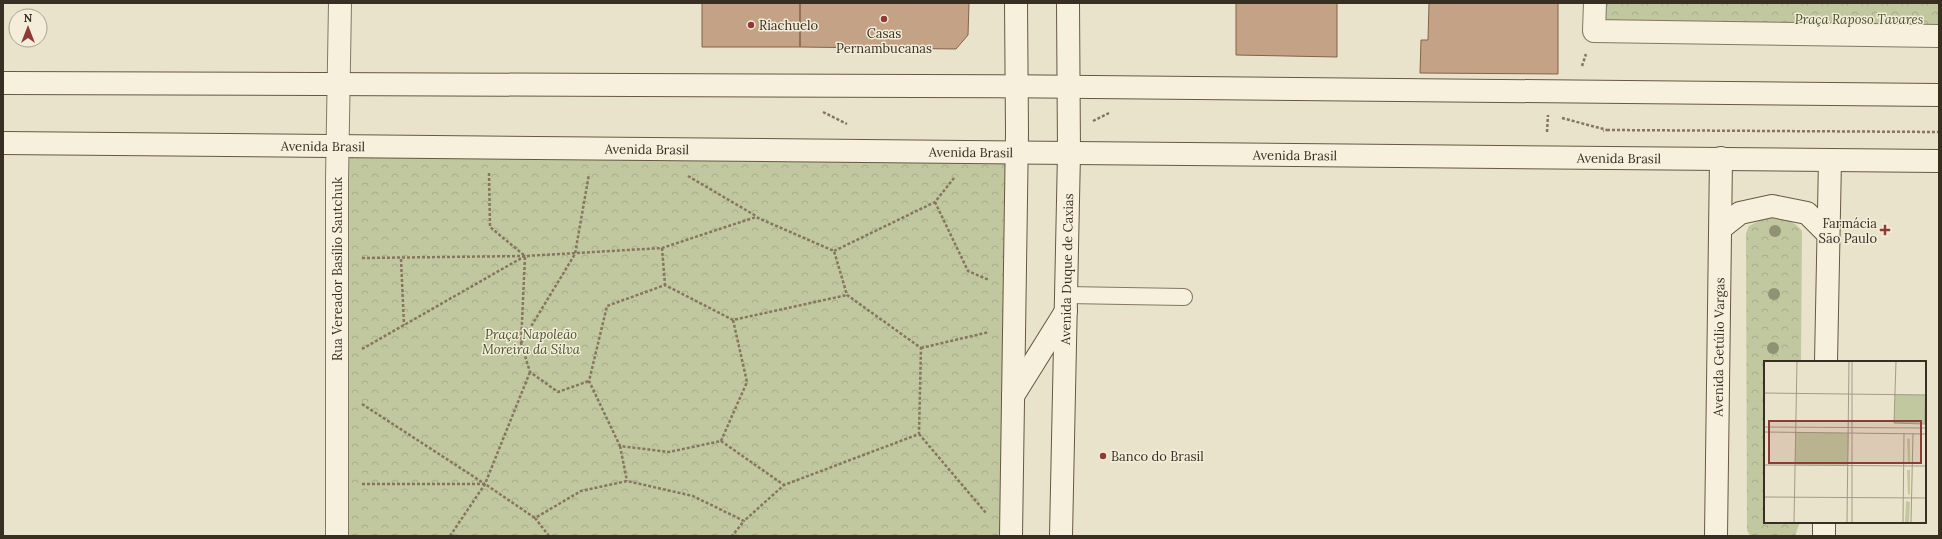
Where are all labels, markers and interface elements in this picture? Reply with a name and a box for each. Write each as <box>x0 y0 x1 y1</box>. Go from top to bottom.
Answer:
north arrow <box>8 8 48 48</box>
text: N <box>24 11 33 25</box>
park label: Praça Raposo Tavares <box>1795 11 1923 28</box>
marker: Casas Pernambucanas <box>879 14 889 24</box>
place label: Riachuelo <box>759 17 819 34</box>
marker: Riachuelo <box>746 20 756 30</box>
place label: Casas Pernambucanas <box>836 25 932 57</box>
street label: Avenida Brasil <box>280 138 366 155</box>
street label: Avenida Brasil <box>604 141 690 158</box>
street label: Avenida Brasil <box>928 144 1014 161</box>
street label: Avenida Brasil <box>1252 147 1338 164</box>
street label: Avenida Brasil <box>1576 150 1662 167</box>
street label: Rua Vereador Basílio Sautchuk <box>329 177 346 361</box>
street label: Avenida Duque de Caxias <box>1057 193 1077 346</box>
place label: Farmácia São Paulo <box>1819 215 1877 247</box>
marker: Farmácia São Paulo <box>1880 225 1890 235</box>
street label: Avenida Getúlio Vargas <box>1710 277 1728 418</box>
park label: Praça Napoleão Moreira da Silva <box>482 326 581 358</box>
inset map <box>1764 361 1926 523</box>
place label: Banco do Brasil <box>1111 448 1204 465</box>
marker: Banco do Brasil <box>1098 451 1108 461</box>

